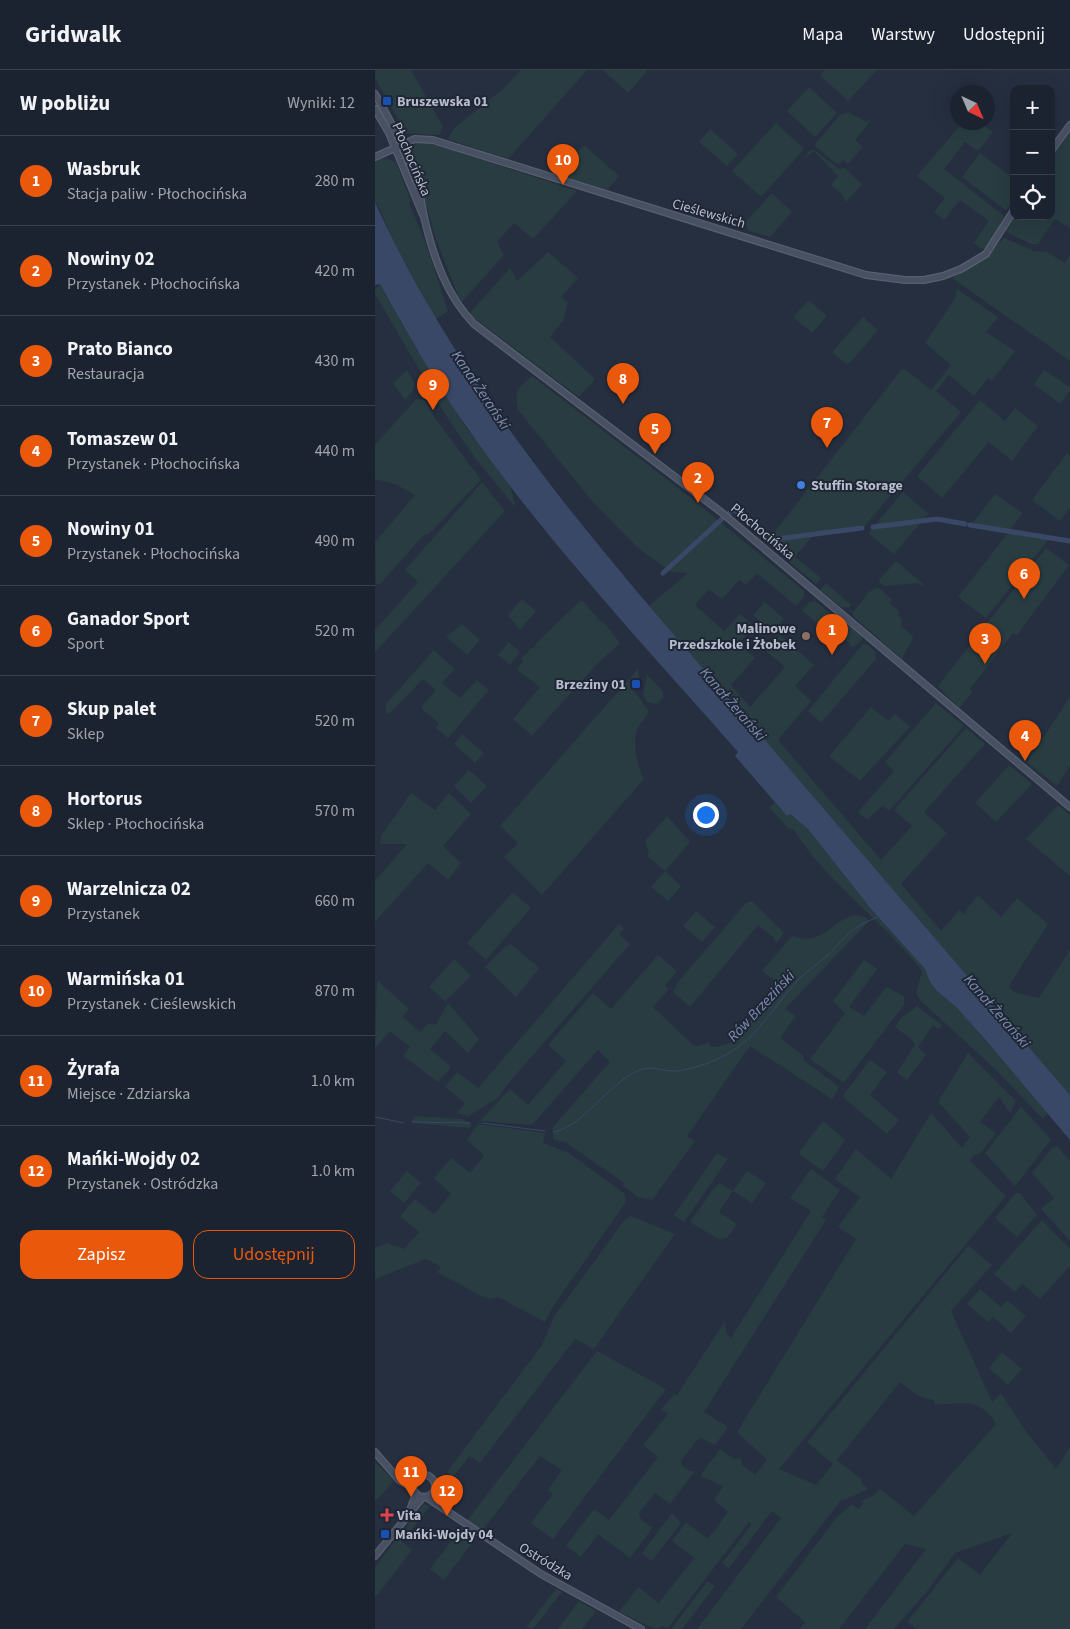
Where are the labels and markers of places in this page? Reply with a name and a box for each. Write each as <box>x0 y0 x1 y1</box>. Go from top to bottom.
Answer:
place label: Bruszewska 01 <box>397 92 488 112</box>
marker: Bruszewska 01 <box>381 95 393 107</box>
pin: 10 <box>547 144 579 185</box>
pin: 8 <box>607 363 639 404</box>
pin: 9 <box>417 369 449 410</box>
pin: 7 <box>811 407 843 448</box>
pin: 5 <box>639 413 671 454</box>
pin: 2 <box>682 462 714 503</box>
place label: Stuffin Storage <box>811 476 903 496</box>
marker: Stuffin Storage <box>795 479 807 491</box>
pin: 6 <box>1008 558 1040 599</box>
pin: 1 <box>816 614 848 655</box>
place label: Malinowe Przedszkole i Żłobek <box>669 619 796 655</box>
pin: 3 <box>969 623 1001 664</box>
marker: Malinowe Przedszkole i Żłobek <box>800 630 812 642</box>
place label: Brzeziny 01 <box>555 675 626 695</box>
marker: Brzeziny 01 <box>630 678 642 690</box>
pin: 4 <box>1009 720 1041 761</box>
pin: 11 <box>395 1456 427 1497</box>
pin: 12 <box>431 1475 463 1516</box>
place label: Vita <box>396 1506 421 1526</box>
marker: Vita <box>381 1509 393 1521</box>
place label: Mańki-Wojdy 04 <box>395 1525 494 1545</box>
marker: Mańki-Wojdy 04 <box>379 1528 391 1540</box>

